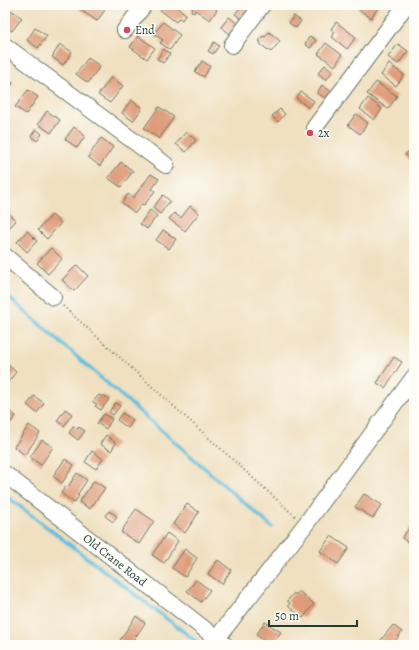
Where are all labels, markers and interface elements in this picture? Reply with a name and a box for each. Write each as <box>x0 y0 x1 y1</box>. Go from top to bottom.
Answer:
place label: End <box>135 22 155 38</box>
marker: End <box>122 25 132 35</box>
place label: 2x <box>318 125 330 141</box>
marker: 2x <box>305 128 315 138</box>
street label: Old Crane Road <box>80 530 151 590</box>
scale bar <box>269 602 357 628</box>
text: 50 m <box>275 608 299 624</box>

